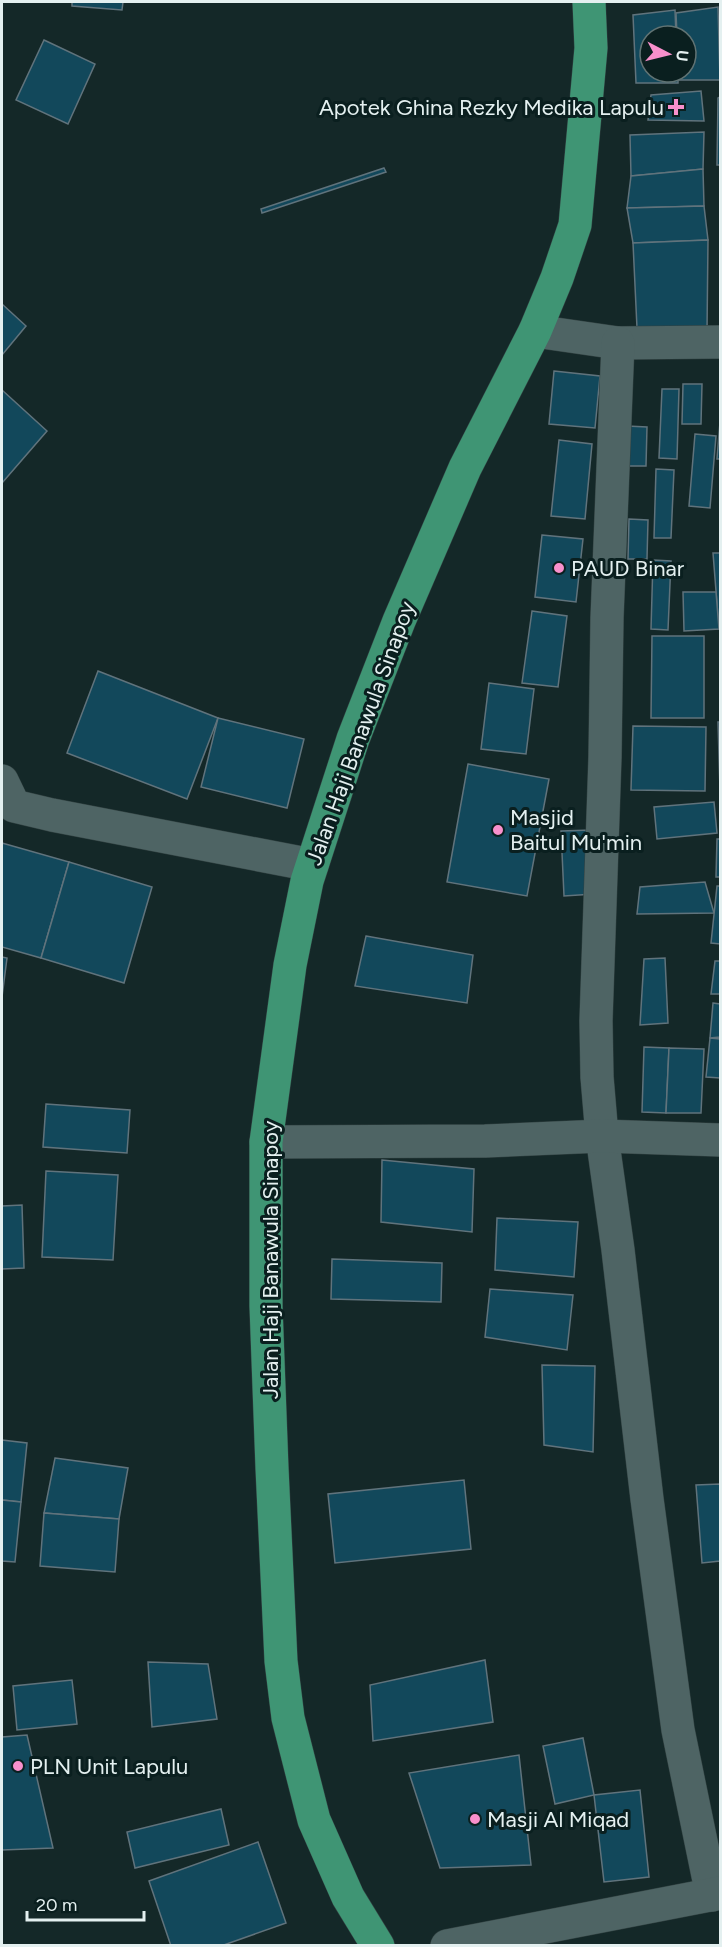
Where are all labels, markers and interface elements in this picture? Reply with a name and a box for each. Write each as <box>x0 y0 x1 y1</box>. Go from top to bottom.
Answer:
north arrow <box>638 24 698 84</box>
text: U <box>672 49 693 63</box>
place label: Apotek Ghina Rezky Medika Lapulu <box>319 94 664 121</box>
marker: Apotek Ghina Rezky Medika Lapulu <box>669 100 683 114</box>
place label: PAUD Binar <box>571 555 685 582</box>
marker: PAUD Binar <box>552 561 566 575</box>
street label: Jalan Haji Banawula Sinapoy <box>300 597 421 869</box>
place label: Masjid Baitul Mu'min <box>510 804 642 856</box>
marker: Masjid Baitul Mu'min <box>491 823 505 837</box>
street label: Jalan Haji Banawula Sinapoy <box>257 1120 284 1399</box>
place label: PLN Unit Lapulu <box>30 1753 188 1780</box>
marker: PLN Unit Lapulu <box>11 1759 25 1773</box>
place label: Masji Al Miqad <box>487 1806 629 1833</box>
marker: Masji Al Miqad <box>468 1812 482 1826</box>
scale bar <box>27 1884 144 1922</box>
text: 20 m <box>36 1894 77 1916</box>

